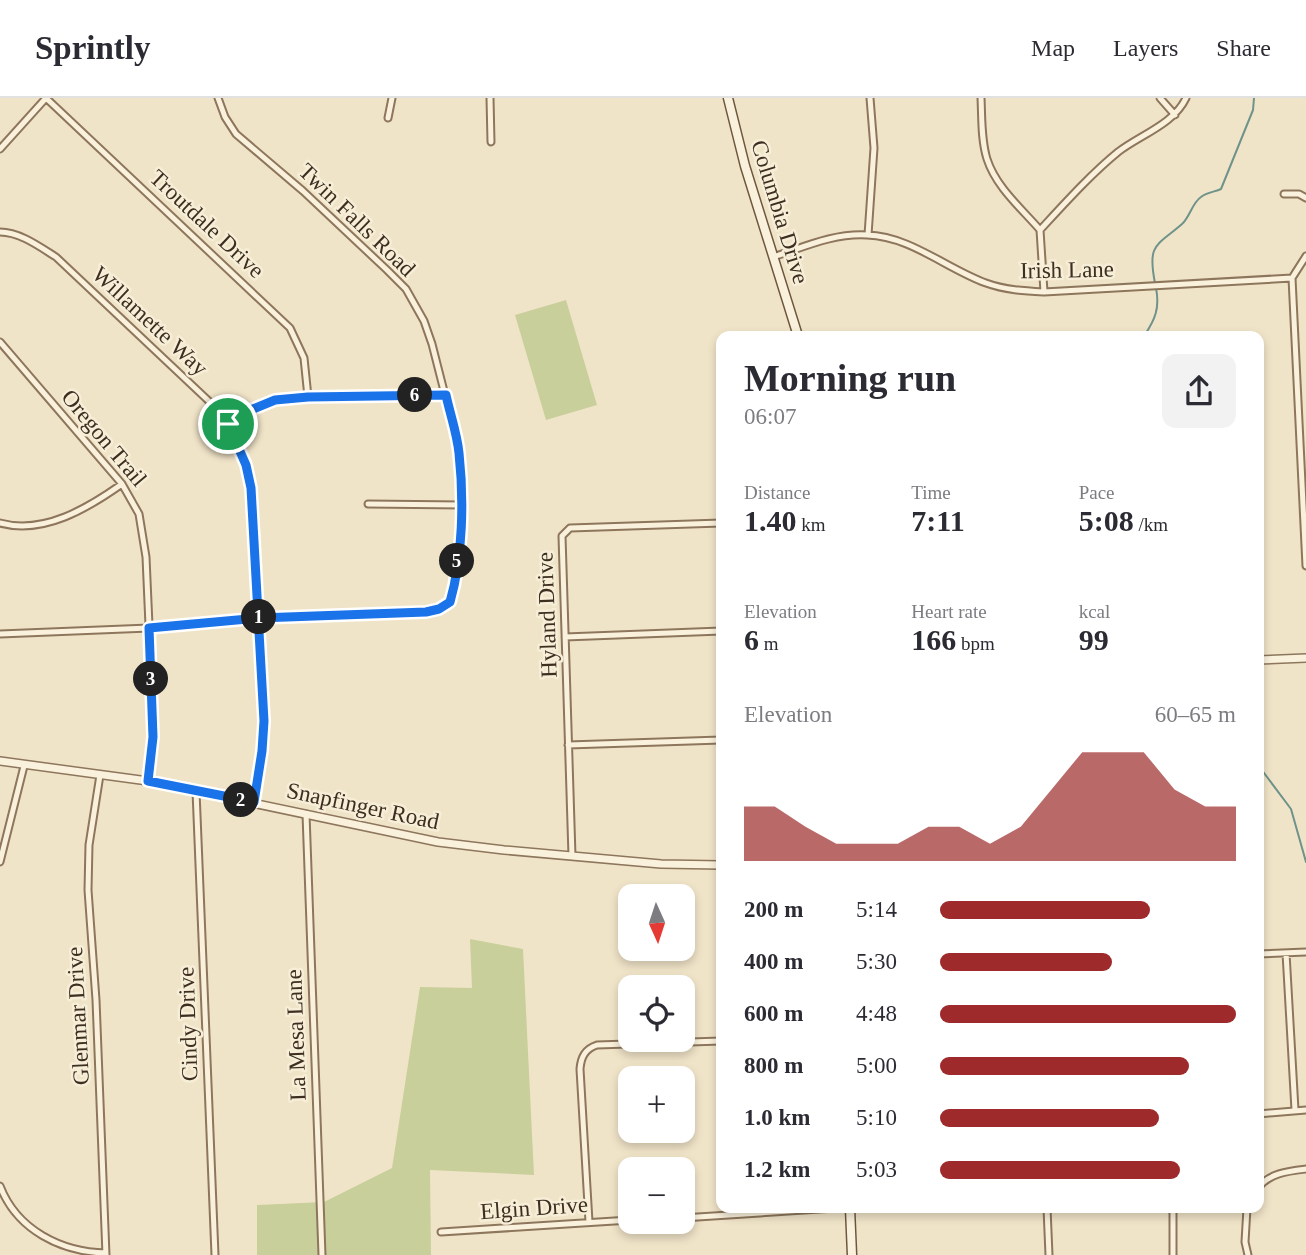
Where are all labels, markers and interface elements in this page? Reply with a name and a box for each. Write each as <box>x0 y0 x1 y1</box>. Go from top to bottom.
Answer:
text: Sprintly <box>35 30 151 66</box>
text: Map <box>1031 35 1075 61</box>
text: Layers <box>1113 35 1178 61</box>
text: Share <box>1216 35 1271 61</box>
street label: Columbia Drive <box>746 137 814 287</box>
street label: Twin Falls Road <box>294 158 421 282</box>
street label: Troutdale Drive <box>145 165 269 283</box>
street label: Irish Lane <box>1020 257 1114 283</box>
street label: Willamette Way <box>87 261 213 381</box>
button: share <box>1162 354 1236 428</box>
text: Morning run <box>744 357 956 399</box>
pin: 6 <box>398 378 432 412</box>
text: 6 <box>410 384 419 405</box>
street label: Oregon Trail <box>56 385 152 491</box>
pin <box>198 394 258 454</box>
text: 06:07 <box>744 404 796 429</box>
icon: arrive <box>209 405 247 443</box>
text: Distance <box>744 482 810 503</box>
text: Time <box>911 482 951 503</box>
text: Pace <box>1079 482 1115 503</box>
text: 1.40 <box>744 504 797 537</box>
text: 7:11 <box>911 504 965 537</box>
text: 5:08 <box>1079 504 1134 537</box>
text: km <box>797 514 826 535</box>
text: /km <box>1134 514 1168 535</box>
pin: 5 <box>440 544 475 578</box>
text: 5 <box>452 550 461 571</box>
street label: Hyland Drive <box>532 552 562 678</box>
pin: 1 <box>242 600 276 634</box>
text: Elevation <box>744 601 817 622</box>
text: Heart rate <box>911 601 987 622</box>
text: kcal <box>1079 601 1110 622</box>
text: 1 <box>254 606 263 627</box>
text: 6 <box>744 623 759 656</box>
text: 166 <box>911 623 956 656</box>
text: 99 <box>1079 623 1109 656</box>
text: m <box>759 633 779 654</box>
text: bpm <box>956 633 995 654</box>
pin: 3 <box>134 662 168 696</box>
text: 3 <box>146 668 155 689</box>
text: Elevation <box>744 702 832 727</box>
text: 60–65 m <box>1155 702 1236 727</box>
street label: Snapfinger Road <box>284 778 442 834</box>
pin: 2 <box>224 782 258 818</box>
text: 2 <box>236 789 245 810</box>
north arrow <box>618 884 695 961</box>
map controls <box>618 884 695 1234</box>
text: 200 m <box>744 897 803 922</box>
text: 5:14 <box>856 897 897 922</box>
street label: Glenmar Drive <box>62 946 94 1086</box>
text: 400 m <box>744 949 803 974</box>
text: 5:30 <box>856 949 897 974</box>
street label: Cindy Drive <box>174 966 202 1082</box>
street label: La Mesa Lane <box>281 969 311 1101</box>
button: locate <box>618 975 695 1052</box>
text: 600 m <box>744 1001 803 1026</box>
text: 4:48 <box>856 1001 897 1026</box>
text: 800 m <box>744 1053 803 1078</box>
text: 5:00 <box>856 1053 897 1078</box>
button: + <box>618 1066 695 1143</box>
text: 1.0 km <box>744 1105 810 1130</box>
text: 5:10 <box>856 1105 897 1130</box>
button: − <box>618 1157 695 1234</box>
text: 1.2 km <box>744 1157 810 1182</box>
text: 5:03 <box>856 1157 897 1182</box>
street label: Elgin Drive <box>479 1192 589 1224</box>

